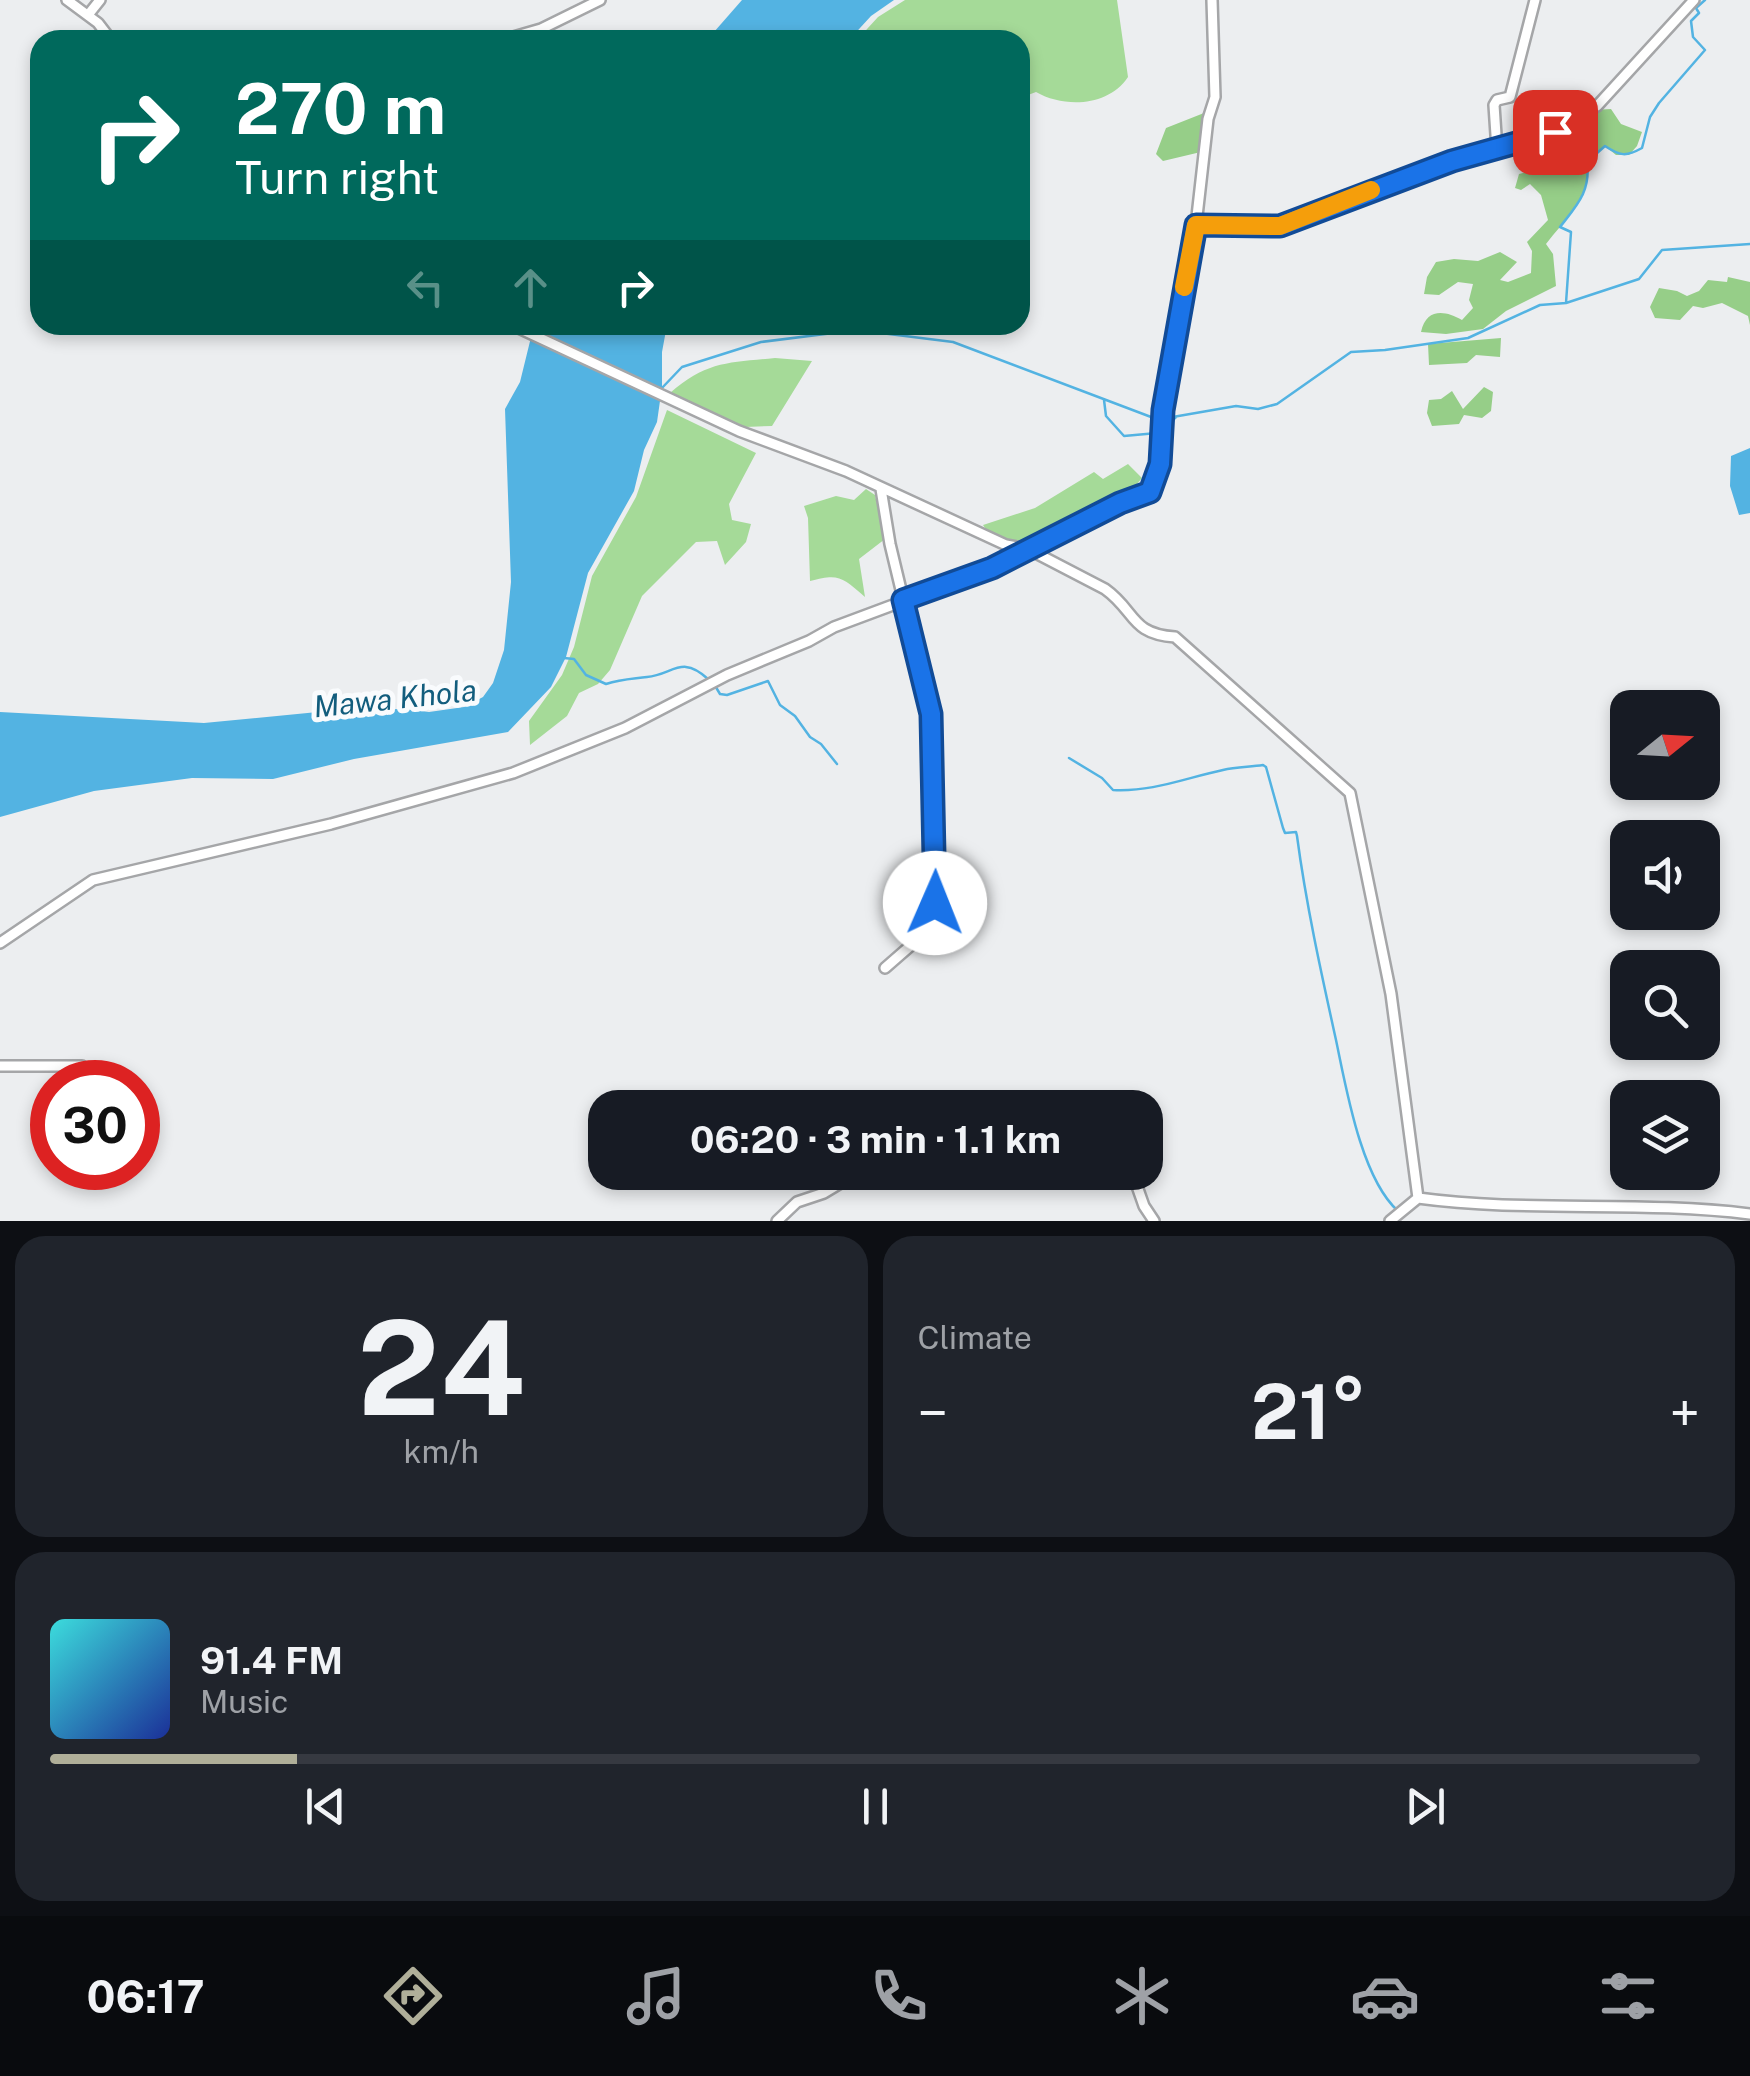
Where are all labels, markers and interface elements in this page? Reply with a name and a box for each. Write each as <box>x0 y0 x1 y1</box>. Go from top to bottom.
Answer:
text: 270 m <box>235 67 446 150</box>
icon: right <box>70 70 200 200</box>
pin <box>1513 90 1598 175</box>
icon: arrive <box>1528 105 1583 160</box>
text: Turn right <box>235 151 439 204</box>
icon: left <box>398 260 453 315</box>
icon: ahead <box>503 260 558 315</box>
icon: right <box>608 260 663 315</box>
water label: Mawa Khola <box>312 672 478 724</box>
north arrow <box>1610 690 1720 800</box>
map controls <box>1610 690 1720 1190</box>
button: sound <box>1610 820 1720 930</box>
position arrow <box>883 851 987 955</box>
button: search <box>1610 950 1720 1060</box>
speed limit sign: 30 <box>30 1060 160 1190</box>
button: layers <box>1610 1080 1720 1190</box>
text: 06:20 · 3 min · 1.1 km <box>690 1117 1061 1162</box>
text: 24 <box>357 1292 525 1444</box>
text: Climate <box>918 1319 1032 1356</box>
text: 21° <box>1251 1368 1366 1456</box>
text: − <box>918 1381 948 1445</box>
text: + <box>1670 1381 1700 1445</box>
text: km/h <box>404 1433 479 1470</box>
text: 91.4 FM <box>200 1638 343 1683</box>
text: Music <box>200 1683 288 1720</box>
icon: previous <box>298 1779 353 1834</box>
icon: pause <box>848 1779 903 1834</box>
icon: next <box>1398 1779 1453 1834</box>
icon: directions <box>378 1961 448 2031</box>
icon: music <box>621 1961 691 2031</box>
icon: phone <box>864 1961 934 2031</box>
icon: climate <box>1107 1961 1177 2031</box>
icon: car <box>1350 1961 1420 2031</box>
icon: filters <box>1593 1961 1663 2031</box>
text: 06:17 <box>87 1970 205 2023</box>

